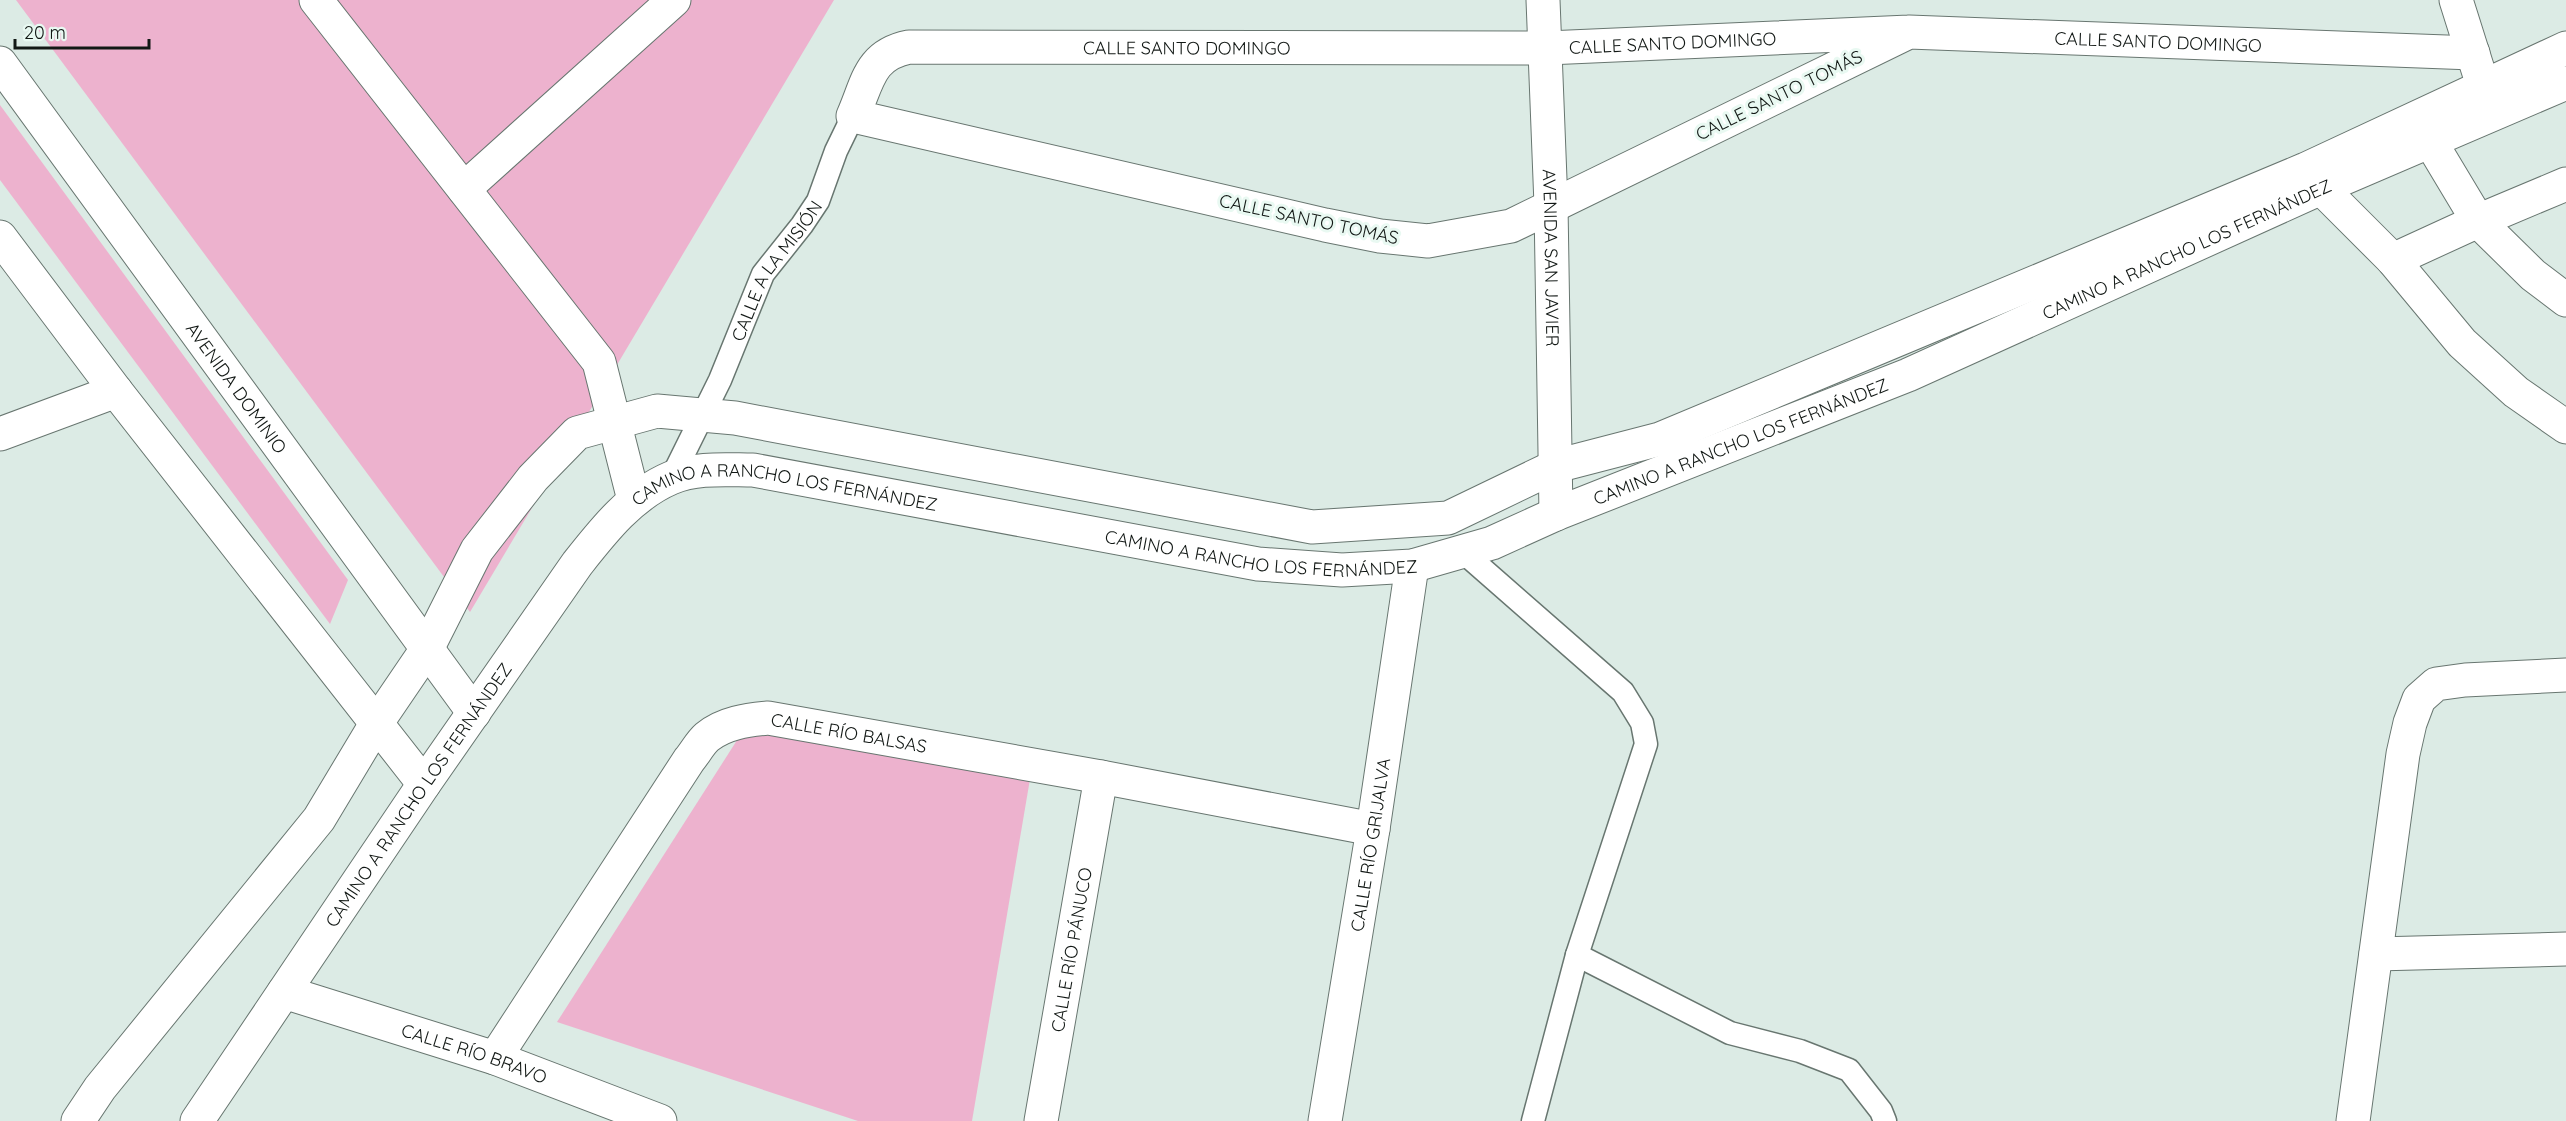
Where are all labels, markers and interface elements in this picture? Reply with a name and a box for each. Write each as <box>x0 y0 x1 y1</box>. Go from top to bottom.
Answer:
scale bar <box>15 12 148 50</box>
text: 20 m <box>24 21 66 44</box>
street label: CALLE SANTO DOMINGO <box>1569 26 1777 59</box>
street label: CALLE SANTO DOMINGO <box>2054 26 2262 57</box>
street label: CALLE SANTO DOMINGO <box>1083 36 1291 59</box>
street label: CALLE SANTO TOMÁS <box>1692 45 1866 145</box>
street label: AVENIDA SAN JAVIER <box>1538 168 1565 347</box>
street label: CAMINO A RANCHO LOS FERNÁNDEZ <box>2039 173 2335 324</box>
street label: CALLE SANTO TOMÁS <box>1217 189 1401 249</box>
street label: CALLE A LA MISIÓN <box>726 196 827 344</box>
street label: AVENIDA DOMINIO <box>181 318 292 458</box>
street label: CAMINO A RANCHO LOS FERNÁNDEZ <box>1590 373 1891 510</box>
text: CAMINO A RANCHO LOS FERNÁNDEZ <box>626 458 939 516</box>
street label: CAMINO A RANCHO LOS FERNÁNDEZ <box>630 496 944 518</box>
street label: CAMINO A RANCHO LOS FERNÁNDEZ <box>1103 524 1418 582</box>
street label: CAMINO A RANCHO LOS FERNÁNDEZ <box>320 658 516 931</box>
street label: CALLE RÍO BALSAS <box>769 707 929 757</box>
street label: CALLE RÍO GRIJALVA <box>1345 756 1395 933</box>
street label: CALLE RÍO PÁNUCO <box>1045 865 1097 1034</box>
street label: CALLE RÍO BRAVO <box>399 1018 551 1088</box>

